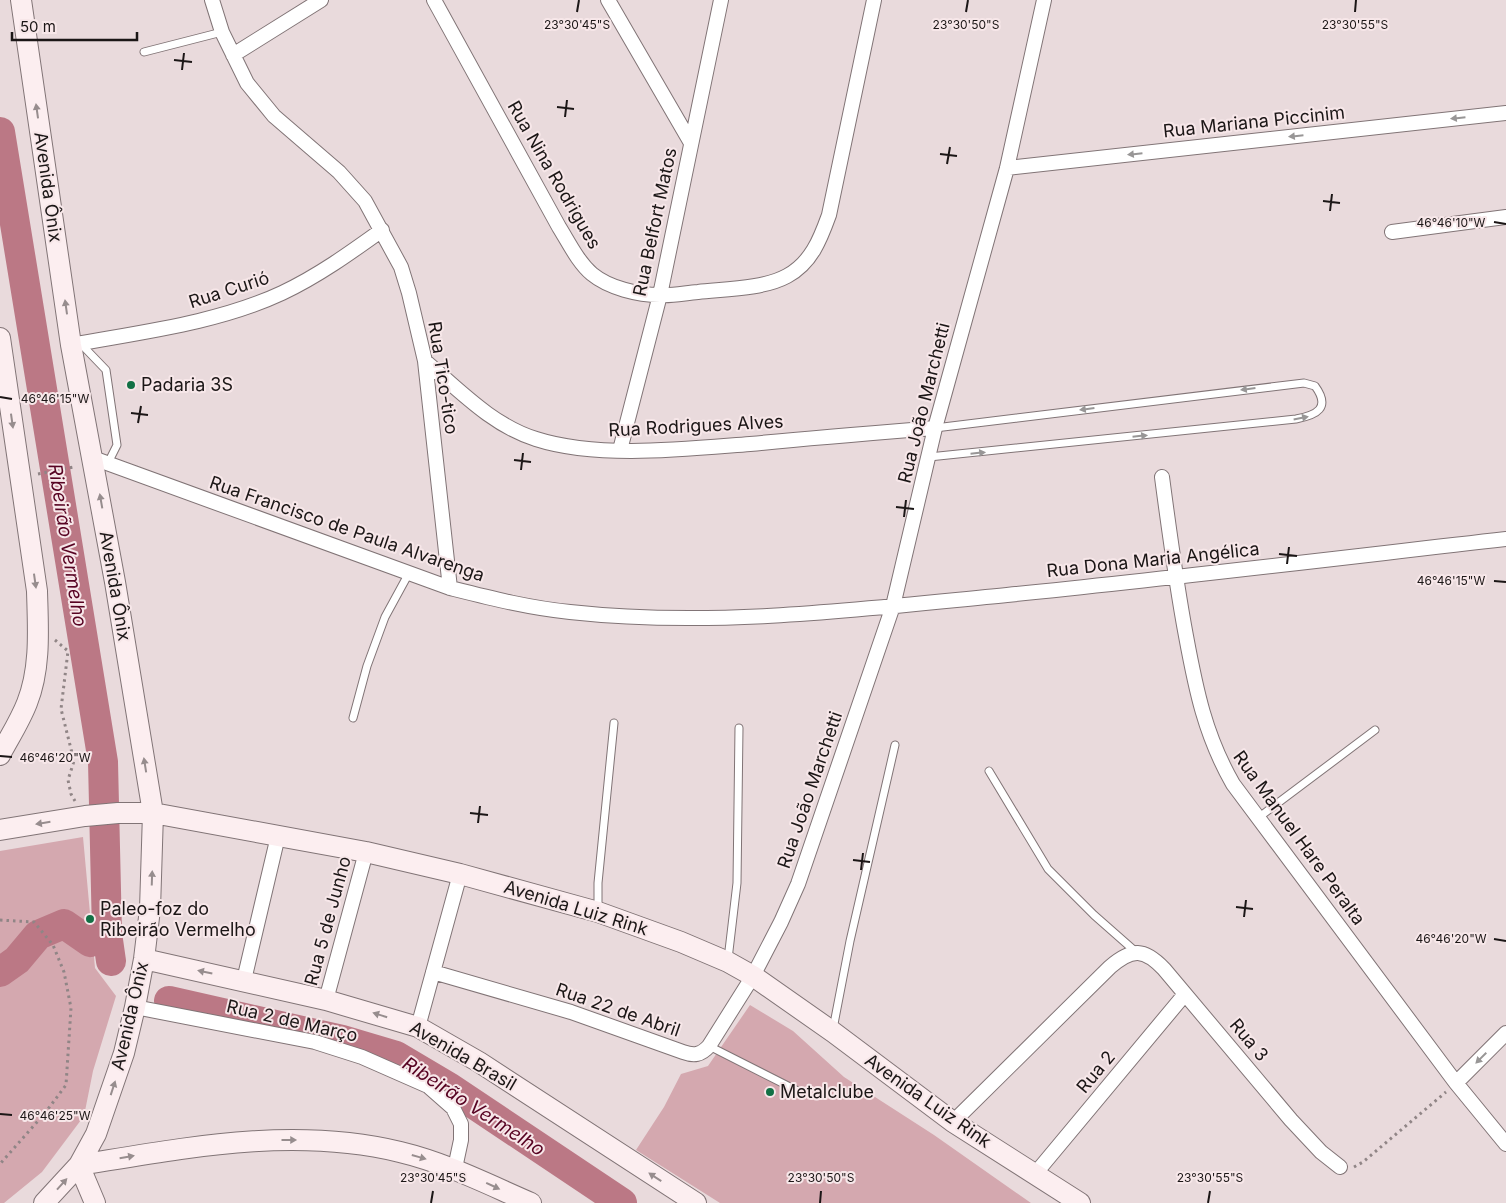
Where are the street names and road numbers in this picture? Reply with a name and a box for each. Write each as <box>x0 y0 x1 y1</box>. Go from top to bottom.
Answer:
street label: Rua Nina Rodrigues <box>503 97 605 252</box>
street label: Rua Mariana Piccinim <box>1162 102 1346 141</box>
street label: Avenida Ônix <box>30 130 68 244</box>
street label: Rua Belfort Matos <box>629 146 681 298</box>
street label: Rua Curió <box>186 267 272 312</box>
street label: Rua Tico-tico <box>424 320 463 436</box>
street label: Rua João Marchetti <box>893 320 954 485</box>
street label: Rua Rodrigues Alves <box>608 410 784 441</box>
street label: Rua Francisco de Paula Alvarenga <box>207 471 487 586</box>
street label: Avenida Ônix <box>95 529 137 643</box>
street label: Rua Dona Maria Angélica <box>1046 538 1260 581</box>
street label: Rua João Marchetti <box>773 709 846 871</box>
street label: Rua Manuel Hare Peralta <box>1229 747 1370 929</box>
street label: Rua 5 de Junho <box>300 854 355 988</box>
street label: Avenida Luiz Rink <box>502 876 651 939</box>
street label: Avenida Ônix <box>106 959 152 1072</box>
street label: Rua 22 de Abril <box>553 978 683 1041</box>
street label: Rua 2 de Março <box>224 995 360 1046</box>
street label: Rua 3 <box>1226 1014 1273 1065</box>
street label: Avenida Brasil <box>406 1017 520 1095</box>
street label: Rua 2 <box>1072 1046 1119 1097</box>
street label: Avenida Luiz Rink <box>861 1049 996 1152</box>

